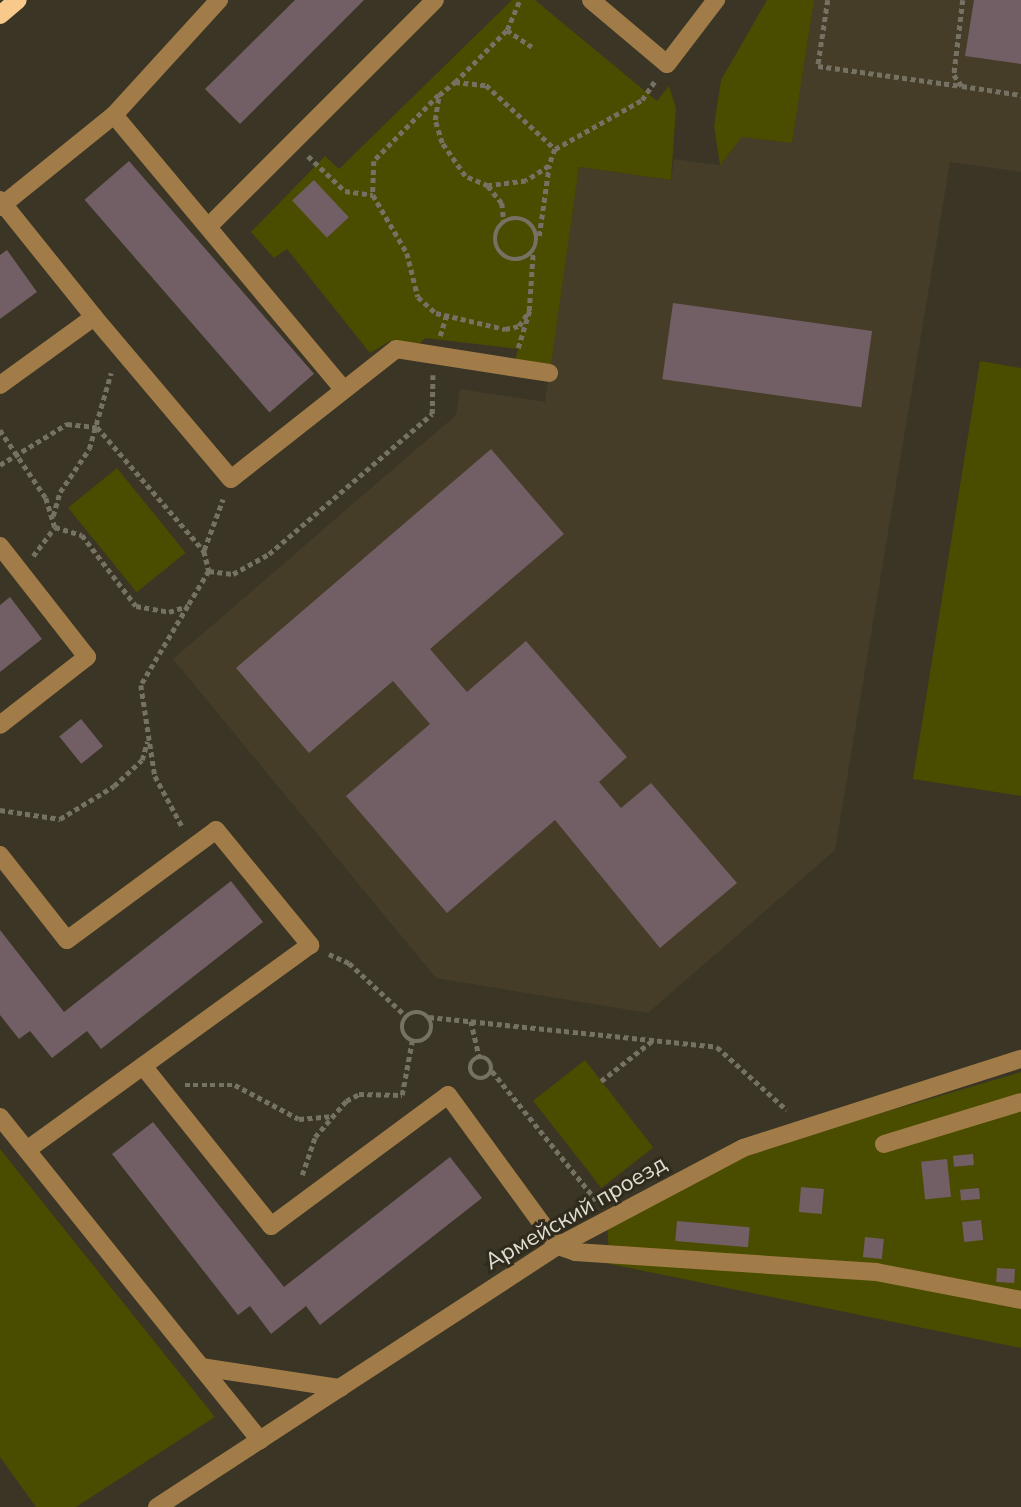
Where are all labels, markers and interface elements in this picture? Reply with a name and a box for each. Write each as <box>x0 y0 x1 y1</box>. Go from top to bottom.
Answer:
street label: Армейский проезд <box>480 1150 672 1276</box>

